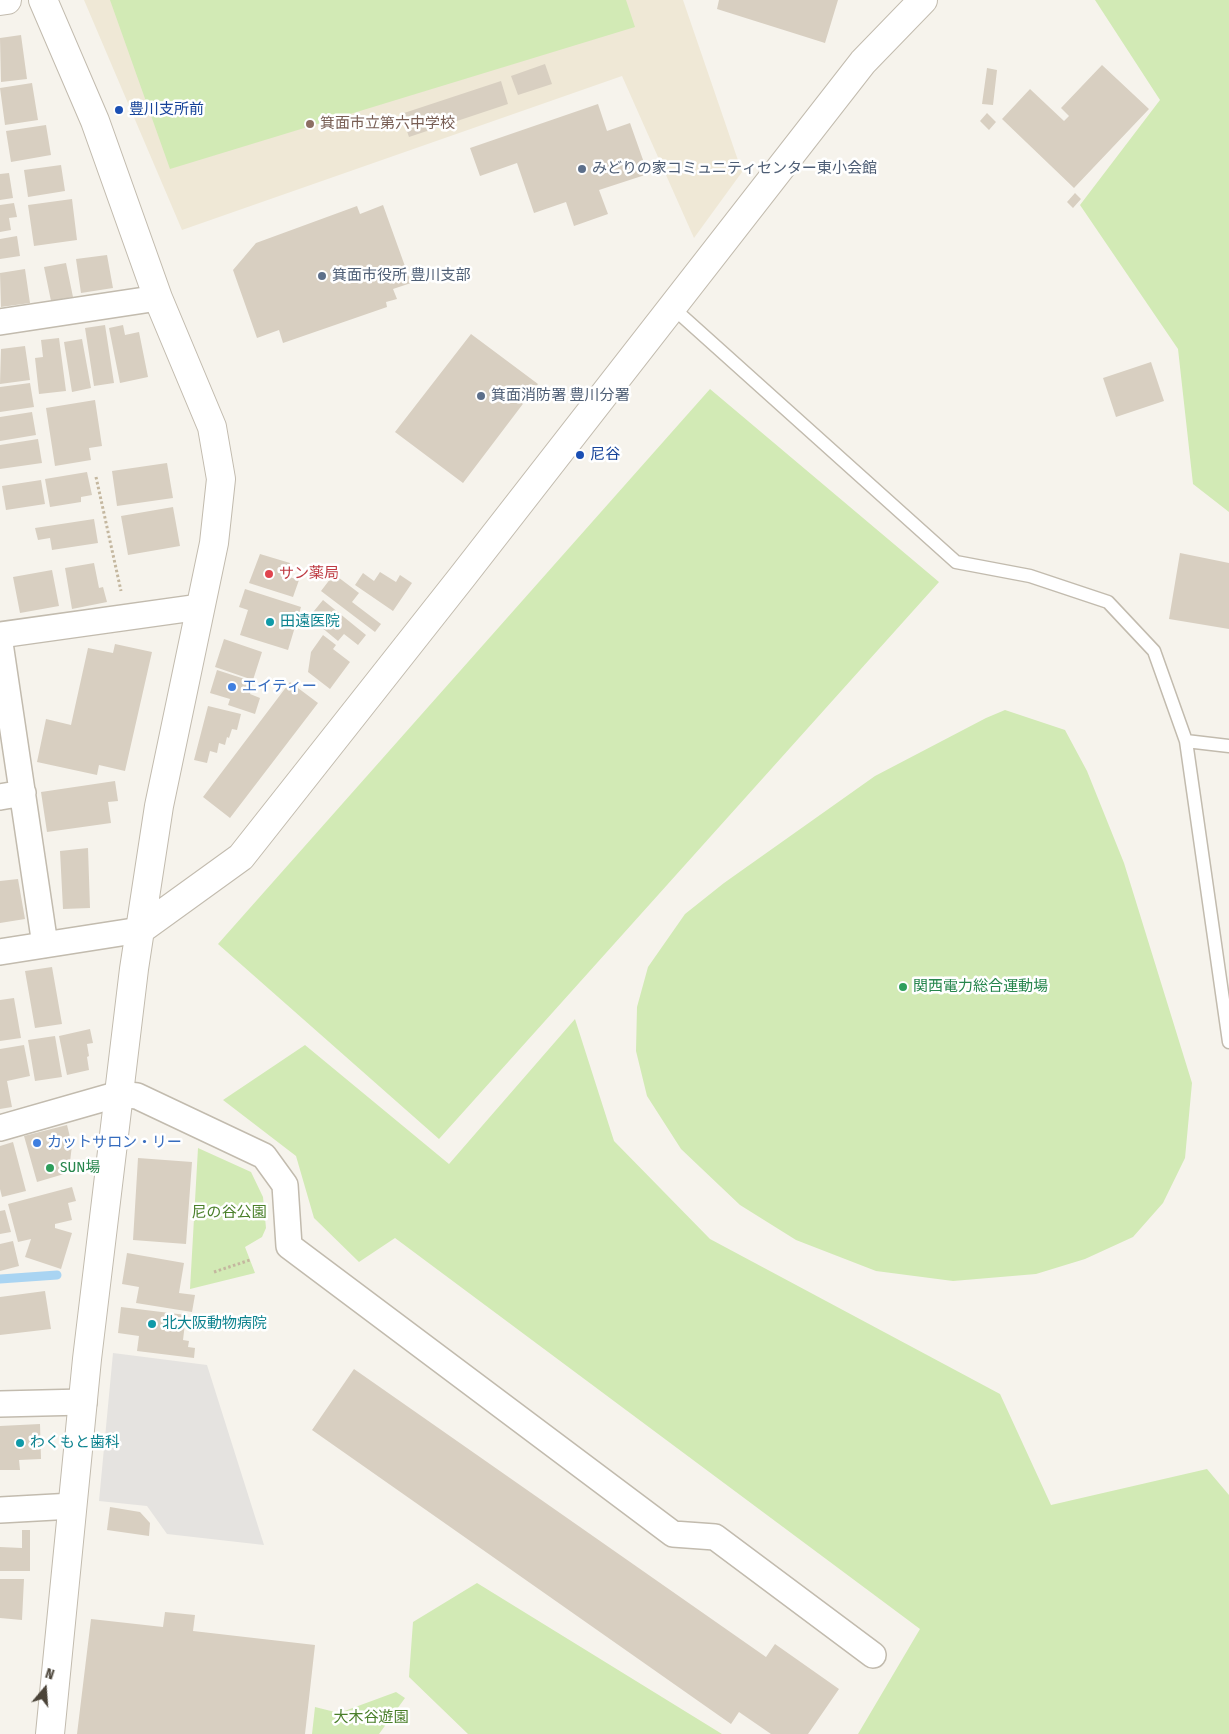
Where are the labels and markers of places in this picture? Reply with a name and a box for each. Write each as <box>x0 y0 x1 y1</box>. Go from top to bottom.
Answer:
place label: 豊川支所前 <box>129 101 204 119</box>
marker: 豊川支所前 <box>113 104 125 116</box>
place label: 箕面市立第六中学校 <box>320 115 455 133</box>
marker: 箕面市立第六中学校 <box>304 118 316 130</box>
place label: みどりの家コミュニティセンター東小会館 <box>592 160 877 178</box>
marker: みどりの家コミュニティセンター東小会館 <box>576 163 588 175</box>
place label: 箕面市役所 豊川支部 <box>332 267 471 285</box>
marker: 箕面市役所 豊川支部 <box>316 270 328 282</box>
place label: 箕面消防署 豊川分署 <box>491 387 630 405</box>
marker: 箕面消防署 豊川分署 <box>475 390 487 402</box>
place label: 尼谷 <box>590 446 620 464</box>
marker: 尼谷 <box>574 449 586 461</box>
place label: サン薬局 <box>279 565 339 583</box>
marker: サン薬局 <box>263 568 275 580</box>
place label: 田遠医院 <box>280 613 340 631</box>
marker: 田遠医院 <box>264 616 276 628</box>
place label: エイティー <box>242 678 317 696</box>
marker: エイティー <box>226 681 238 693</box>
place label: 関西電力総合運動場 <box>913 978 1048 996</box>
marker: 関西電力総合運動場 <box>897 981 909 993</box>
place label: カットサロン・リー <box>47 1134 182 1152</box>
marker: カットサロン・リー <box>31 1137 43 1149</box>
place label: SUN場 <box>60 1159 100 1177</box>
marker: SUN場 <box>44 1162 56 1174</box>
place label: 北大阪動物病院 <box>162 1315 267 1333</box>
marker: 北大阪動物病院 <box>146 1318 158 1330</box>
place label: わくもと歯科 <box>30 1434 120 1452</box>
marker: わくもと歯科 <box>14 1437 26 1449</box>

